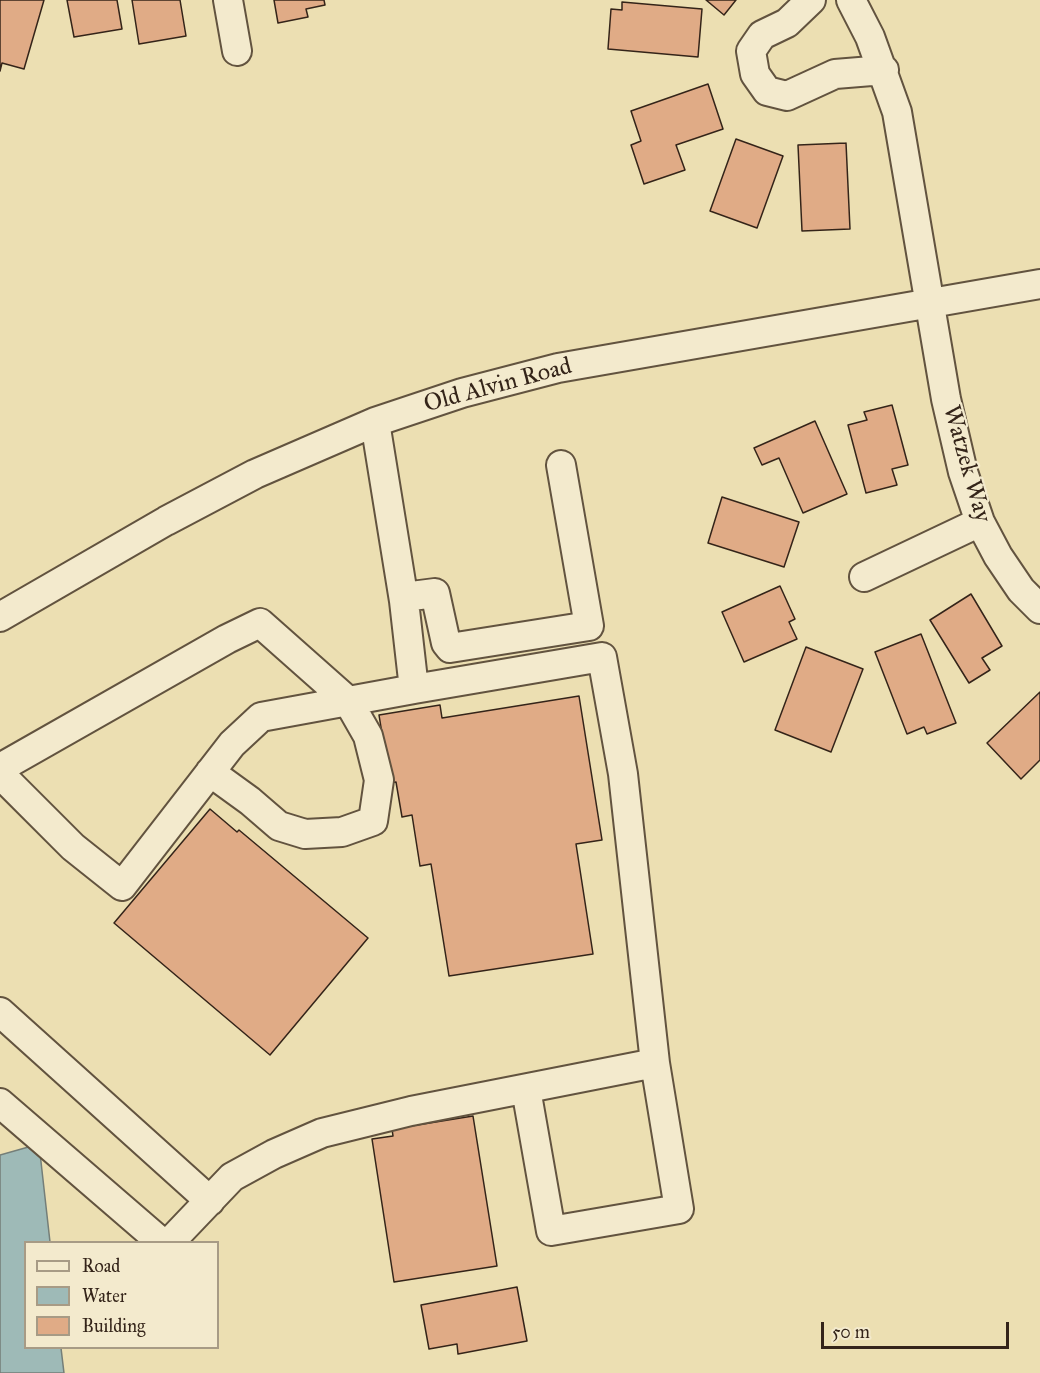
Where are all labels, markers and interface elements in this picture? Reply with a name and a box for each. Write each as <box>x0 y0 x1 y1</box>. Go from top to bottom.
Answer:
street label: Old Alvin Road <box>421 352 575 420</box>
street label: Watzek Way <box>936 402 996 526</box>
legend <box>24 1241 219 1349</box>
text: Road <box>82 1255 120 1277</box>
text: Water <box>82 1285 126 1307</box>
scale bar <box>824 1310 1012 1348</box>
text: Building <box>82 1315 145 1337</box>
text: 50 m <box>832 1321 870 1343</box>

